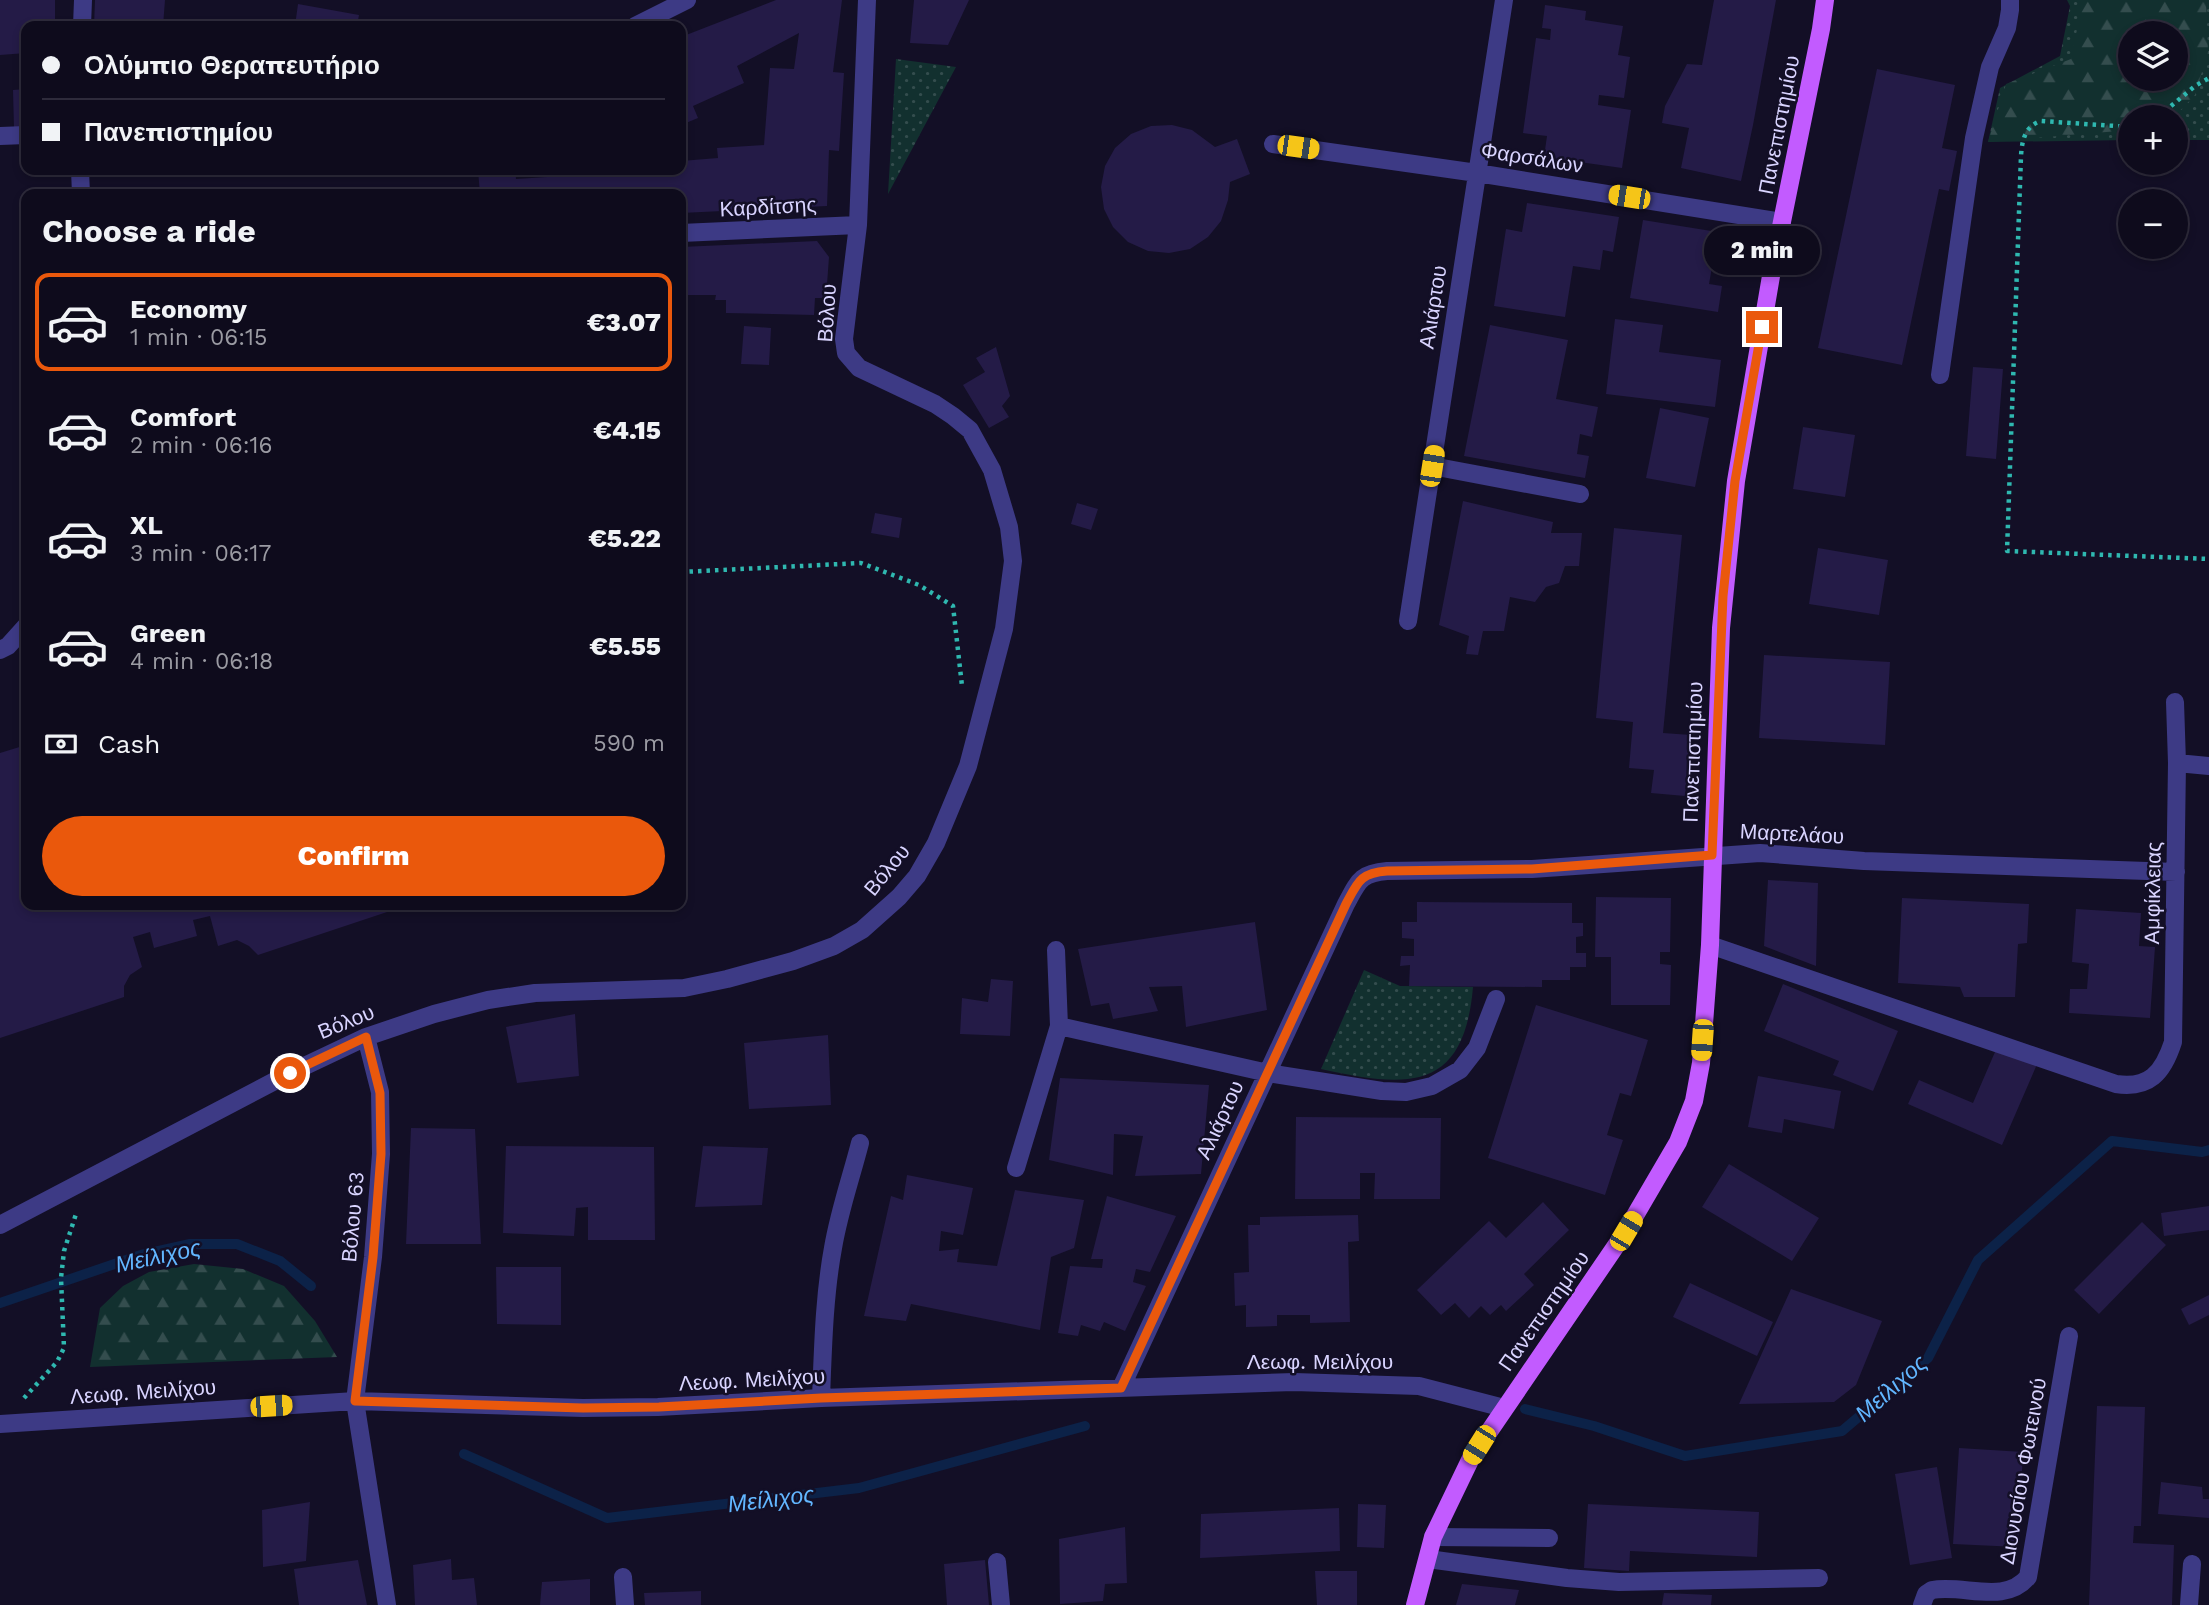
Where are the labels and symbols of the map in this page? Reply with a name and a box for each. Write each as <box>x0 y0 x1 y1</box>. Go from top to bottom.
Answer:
street label: Πανεπιστημίου <box>1753 53 1804 197</box>
car <box>1276 134 1321 160</box>
street label: Φαρσάλων <box>1479 137 1585 178</box>
car <box>1607 183 1652 211</box>
street label: Καρδίτσης <box>719 191 817 222</box>
callout: 2 min <box>1704 226 1820 274</box>
street label: Αλιάρτου <box>1414 263 1451 350</box>
street label: Βόλου <box>812 283 841 343</box>
route end <box>1746 311 1778 343</box>
car <box>1419 444 1446 488</box>
street label: Πανεπιστημίου <box>1678 681 1707 823</box>
street label: Μαρτελάου <box>1739 818 1845 849</box>
street label: Βόλου <box>858 839 915 900</box>
street label: Αμφίκλειας <box>2139 841 2166 945</box>
street label: Βόλου <box>314 999 378 1044</box>
car <box>1691 1018 1714 1062</box>
route start <box>274 1057 306 1089</box>
street label: Αλιάρτου <box>1190 1076 1249 1163</box>
street label: Βόλου 63 <box>336 1171 369 1263</box>
car <box>1607 1208 1646 1254</box>
water label: Μείλιχος <box>113 1234 204 1279</box>
street label: Πανεπιστημίου <box>1493 1246 1594 1376</box>
street label: Λεωφ. Μειλίχου <box>1247 1349 1393 1374</box>
water label: Μείλιχος <box>1850 1349 1933 1427</box>
street label: Λεωφ. Μειλίχου <box>678 1363 826 1396</box>
street label: Λεωφ. Μειλίχου <box>69 1374 217 1409</box>
street label: Διονυσίου Φωτεινού <box>1994 1376 2051 1566</box>
car <box>250 1394 293 1418</box>
car <box>1459 1422 1500 1468</box>
water label: Μείλιχος <box>726 1481 817 1518</box>

